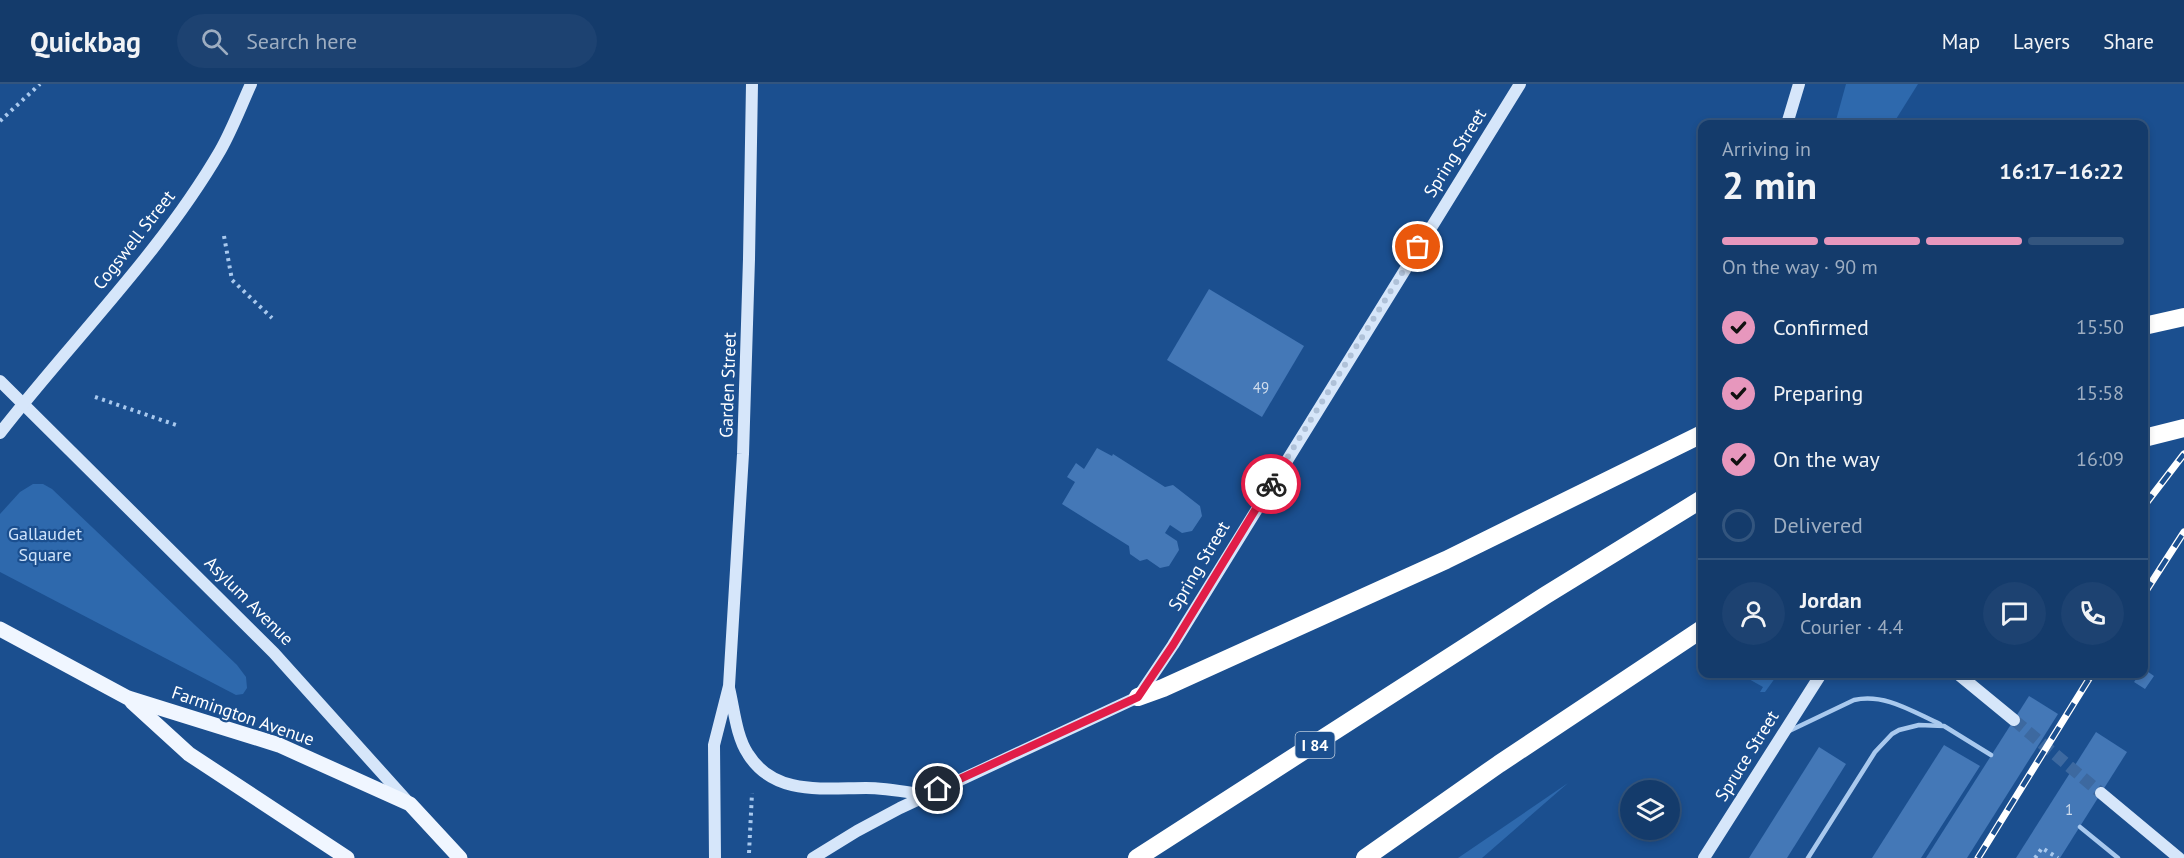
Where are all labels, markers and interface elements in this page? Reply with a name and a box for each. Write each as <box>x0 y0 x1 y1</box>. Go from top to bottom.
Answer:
search box <box>177 14 597 68</box>
text: Quickbag <box>30 23 141 60</box>
icon: search <box>198 25 231 58</box>
text: Search here <box>246 27 357 55</box>
text: Map <box>1942 28 1980 55</box>
text: Layers <box>2013 28 2070 55</box>
text: Share <box>2103 28 2154 55</box>
street label: Spring Street <box>1418 104 1491 201</box>
text: Arriving in <box>1722 136 1811 162</box>
text: 16:17–16:22 <box>1999 157 2124 185</box>
text: 2 min <box>1722 159 1817 210</box>
street label: Cogswell Street <box>88 185 180 294</box>
pin <box>1392 221 1443 272</box>
icon: bag <box>1401 230 1434 263</box>
text: On the way · 90 m <box>1722 254 1878 280</box>
icon: check <box>1722 311 1755 344</box>
text: Confirmed <box>1773 313 1869 341</box>
text: 15:50 <box>2076 314 2124 340</box>
street label: Garden Street <box>714 332 741 438</box>
icon: check <box>1722 377 1755 410</box>
house number: 49 <box>1253 378 1269 397</box>
text: Preparing <box>1773 379 1863 407</box>
text: 15:58 <box>2076 380 2124 406</box>
icon: check <box>1722 443 1755 476</box>
text: On the way <box>1773 445 1880 473</box>
text: 16:09 <box>2076 446 2124 472</box>
courier <box>1241 454 1301 514</box>
icon: bike <box>1255 468 1288 501</box>
text: Delivered <box>1773 511 1863 539</box>
street label: Spring Street <box>1163 517 1234 615</box>
park label: Gallaudet Square <box>8 522 82 566</box>
street label: Asylum Avenue <box>200 551 299 650</box>
button: person <box>1722 582 1785 645</box>
button: chat <box>1983 582 2046 645</box>
button: phone <box>2061 582 2124 645</box>
text: Jordan <box>1800 586 1862 614</box>
text: Courier · 4.4 <box>1800 614 1903 640</box>
street label: Farmington Avenue <box>169 680 317 751</box>
street label: Spruce Street <box>1710 706 1784 805</box>
road number: I 84 <box>1296 732 1334 758</box>
pin <box>912 763 963 814</box>
icon: home <box>921 772 954 805</box>
map controls <box>1620 780 1680 840</box>
button: layers <box>1620 780 1680 840</box>
house number: 1 <box>2065 800 2073 819</box>

